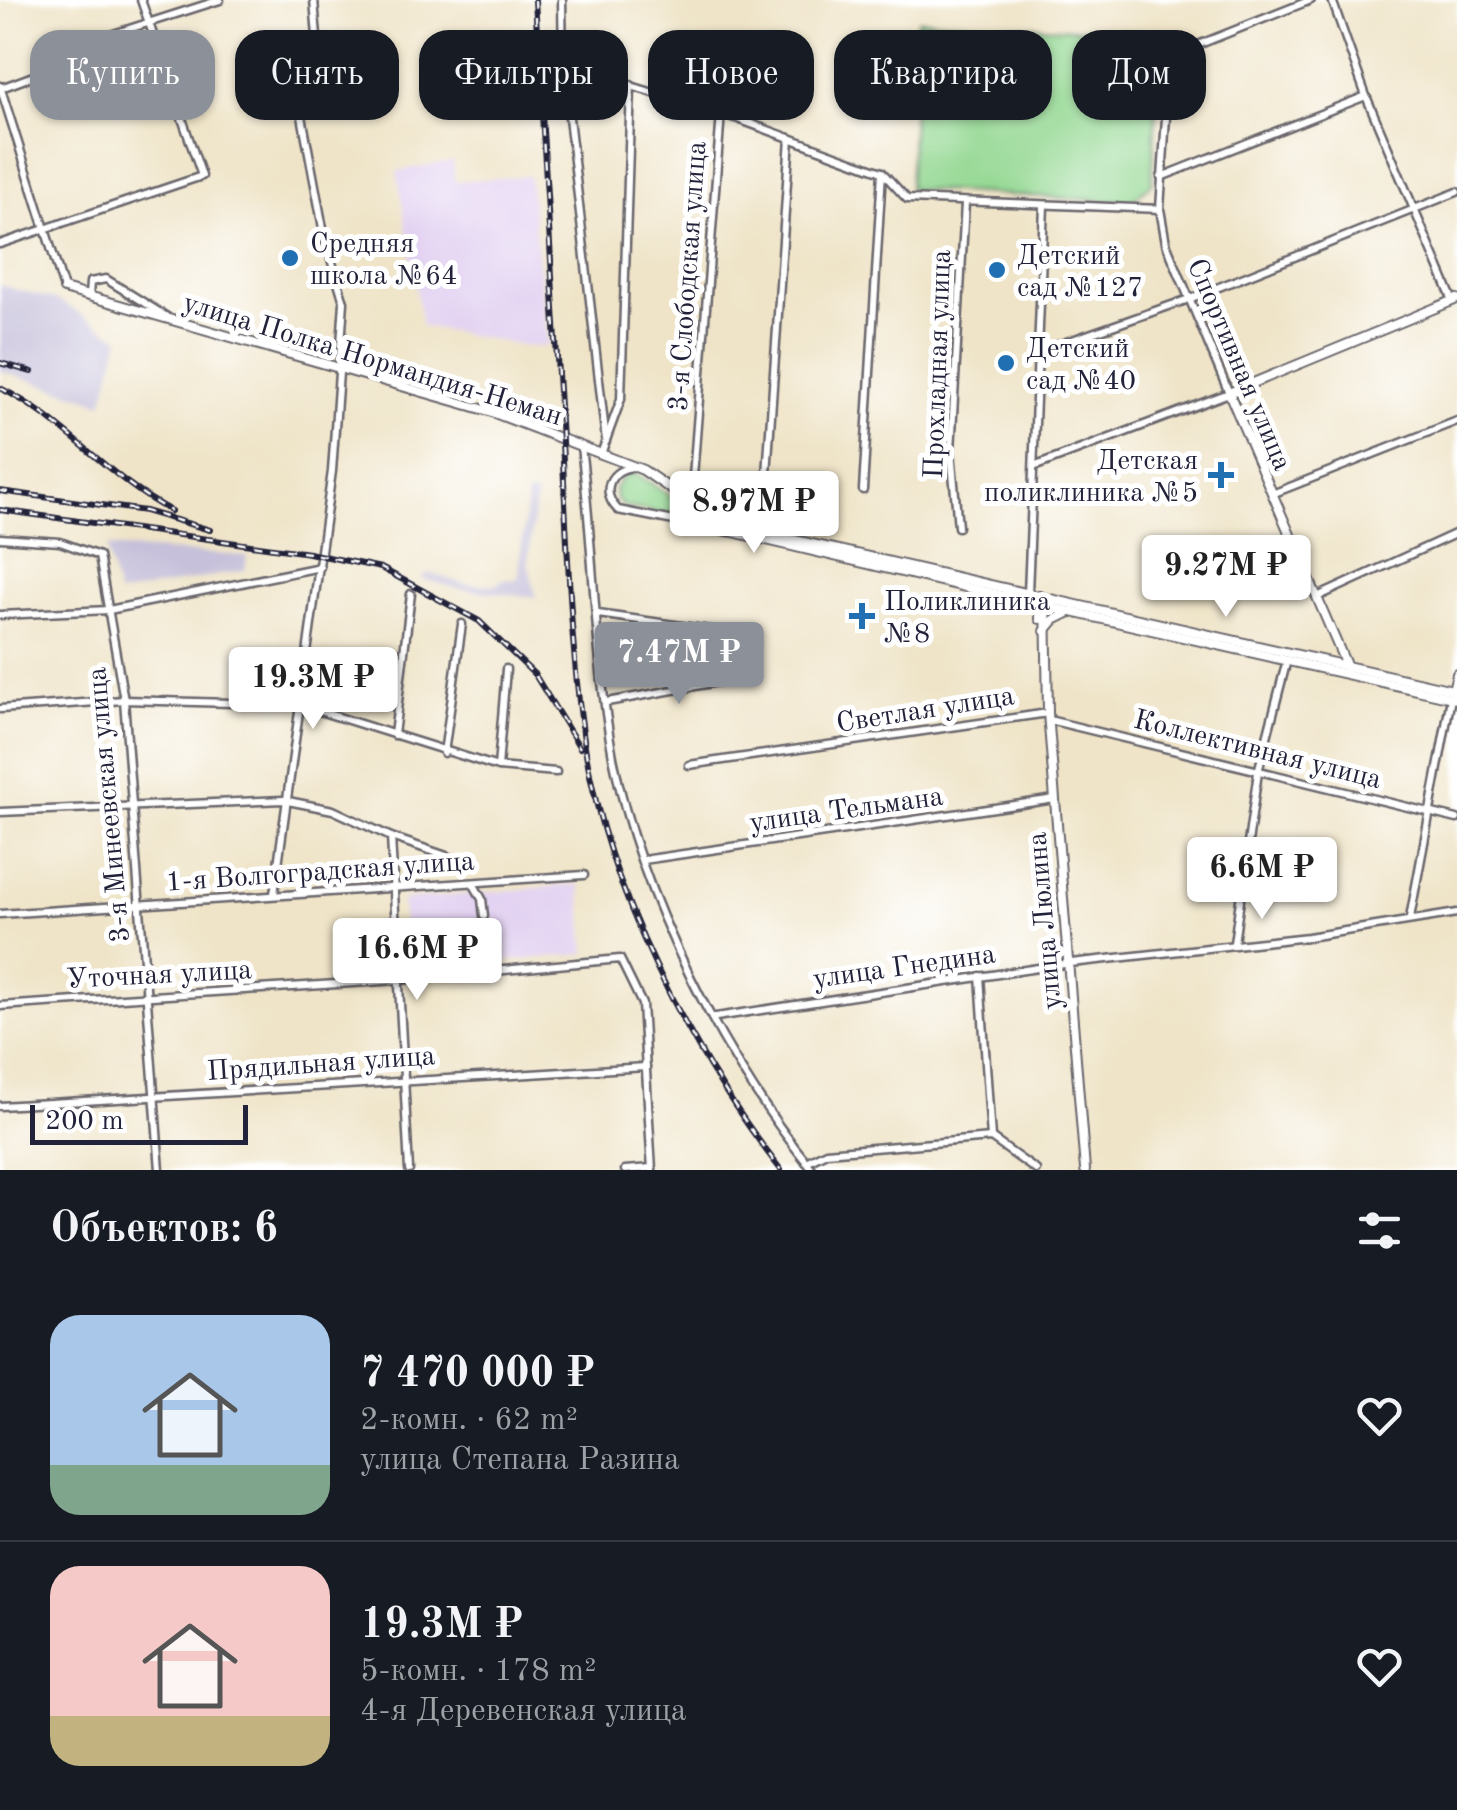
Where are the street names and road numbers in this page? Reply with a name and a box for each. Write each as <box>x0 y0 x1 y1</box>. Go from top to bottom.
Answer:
street label: 3-я Слободская улица <box>666 140 712 412</box>
street label: Прохладная улица <box>921 249 957 479</box>
street label: Спортивная улица <box>1181 255 1296 475</box>
street label: улица Полка Нормандия-Неман <box>179 290 565 432</box>
street label: 3-я Минеевская улица <box>84 666 136 944</box>
street label: Светлая улица <box>834 683 1017 739</box>
street label: Коллективная улица <box>1130 707 1384 795</box>
street label: улица Тельмана <box>748 783 945 838</box>
street label: улица Люлина <box>1024 831 1068 1011</box>
street label: 1-я Волгоградская улица <box>165 848 476 898</box>
street label: улица Гнедина <box>811 941 998 995</box>
street label: Уточная улица <box>66 957 253 995</box>
street label: Прядильная улица <box>206 1043 436 1087</box>

